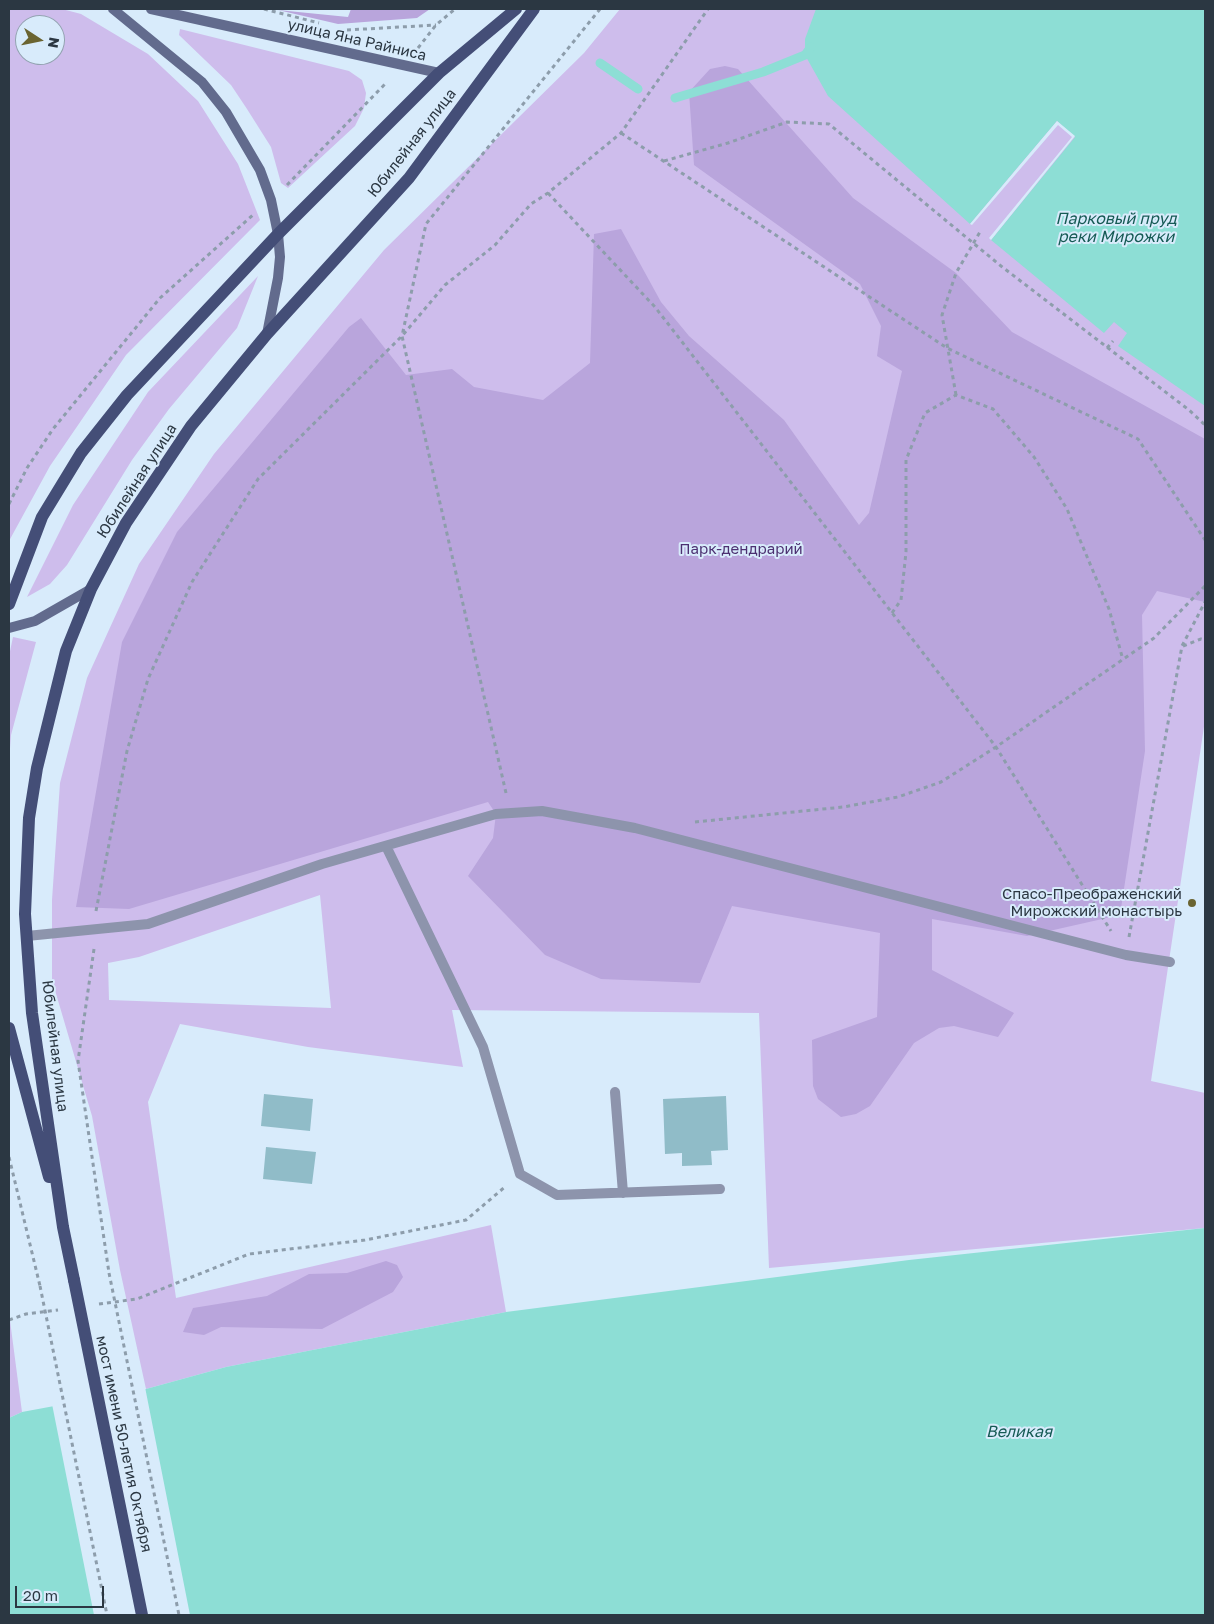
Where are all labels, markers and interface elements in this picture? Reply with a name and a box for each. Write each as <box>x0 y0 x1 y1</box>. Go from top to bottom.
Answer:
north arrow <box>15 15 65 65</box>
street label: улица Яна Райниса <box>286 15 428 65</box>
text: N <box>45 36 64 50</box>
street label: Юбилейная улица <box>364 85 460 201</box>
water label: Парковый пруд реки Мирожки <box>1055 209 1177 247</box>
street label: Юбилейная улица <box>93 420 181 542</box>
park label: Парк-дендрарий <box>679 540 803 558</box>
place label: Спасо-Преображенский Мирожский монастырь <box>1002 885 1182 920</box>
marker: Спасо-Преображенский Мирожский монастырь <box>1186 897 1198 909</box>
street label: Юбилейная улица <box>38 979 72 1113</box>
street label: мост имени 50-летия Октября <box>92 1334 156 1554</box>
water label: Великая <box>986 1422 1052 1442</box>
scale bar <box>18 1576 106 1608</box>
text: 20 m <box>23 1586 58 1604</box>

